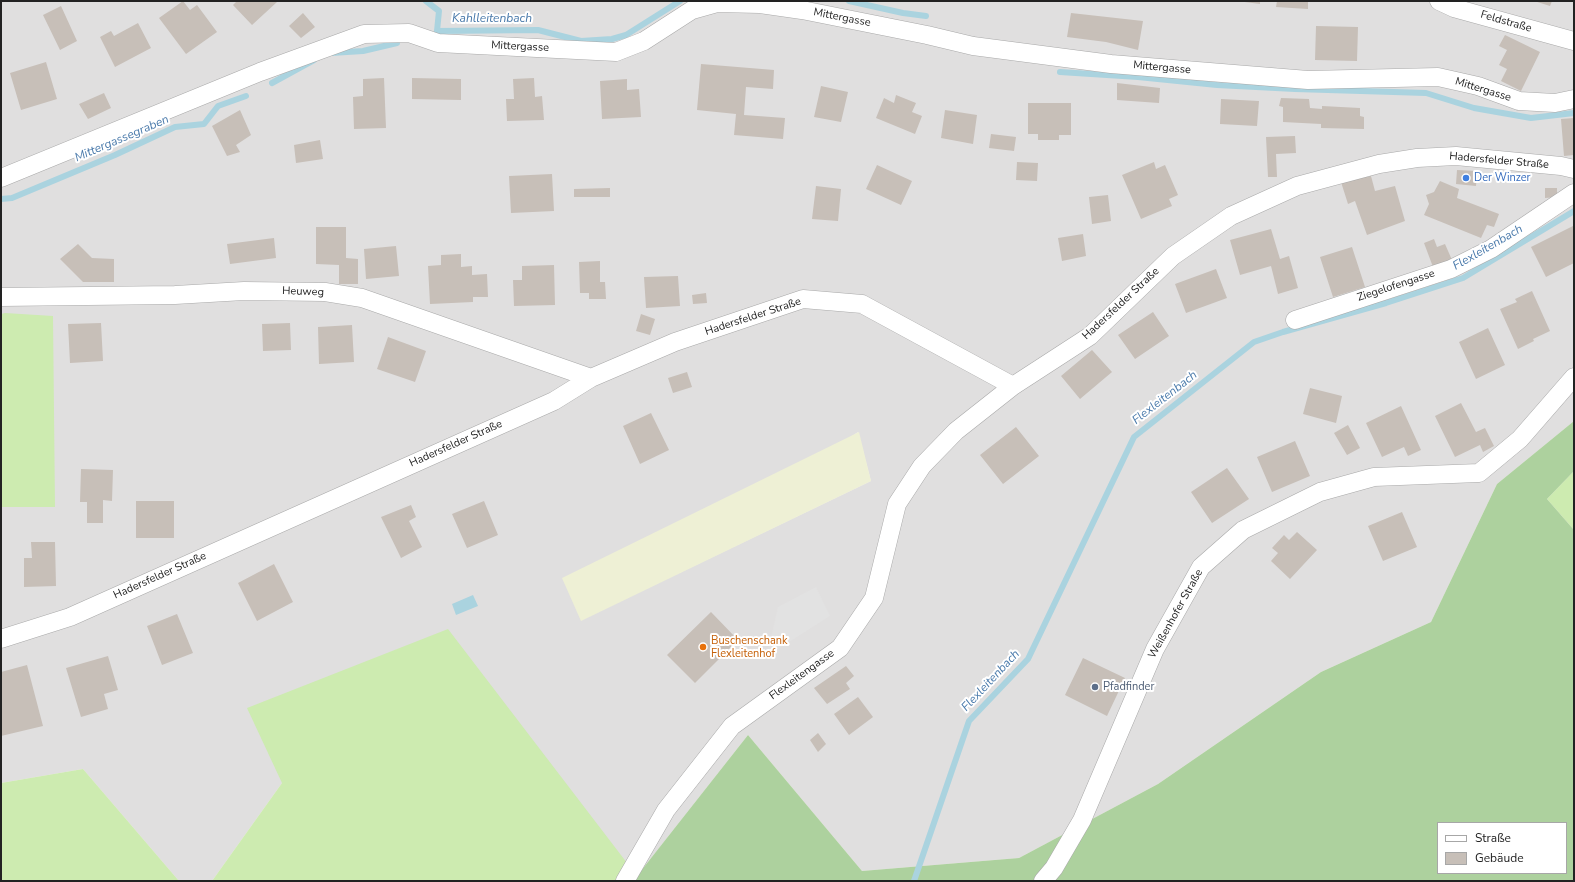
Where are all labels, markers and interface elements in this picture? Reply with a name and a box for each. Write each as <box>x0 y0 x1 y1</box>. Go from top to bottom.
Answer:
street label: Mittergasse <box>812 6 872 30</box>
street label: Feldstraße <box>1479 8 1533 36</box>
water label: Kahlleitenbach <box>452 12 532 26</box>
street label: Mittergasse <box>491 39 549 55</box>
street label: Mittergasse <box>1133 59 1191 77</box>
street label: Mittergasse <box>1453 75 1513 105</box>
water label: Mittergassegraben <box>73 113 171 165</box>
street label: Hadersfelder Straße <box>1449 150 1549 172</box>
place label: Der Winzer <box>1474 171 1530 185</box>
marker: Der Winzer <box>1461 173 1471 183</box>
water label: Flexleitenbach <box>1450 222 1526 274</box>
street label: Hadersfelder Straße <box>1080 265 1162 343</box>
street label: Ziegelofengasse <box>1356 267 1436 305</box>
street label: Heuweg <box>282 285 324 299</box>
street label: Hadersfelder Straße <box>703 295 803 339</box>
water label: Flexleitenbach <box>1130 368 1200 428</box>
street label: Hadersfelder Straße <box>408 418 504 470</box>
street label: Hadersfelder Straße <box>112 550 208 602</box>
street label: Weißenhofer Straße <box>1146 567 1206 661</box>
place label: Buschenschank Flexleitenhof <box>711 634 788 660</box>
marker: Buschenschank Flexleitenhof <box>698 642 708 652</box>
street label: Flexleitengasse <box>767 647 837 703</box>
water label: Flexleitenbach <box>959 647 1023 715</box>
place label: Pfadfinder <box>1103 680 1154 694</box>
marker: Pfadfinder <box>1090 682 1100 692</box>
legend <box>1437 822 1567 874</box>
text: Straße <box>1475 830 1511 846</box>
text: Gebäude <box>1475 850 1524 866</box>

